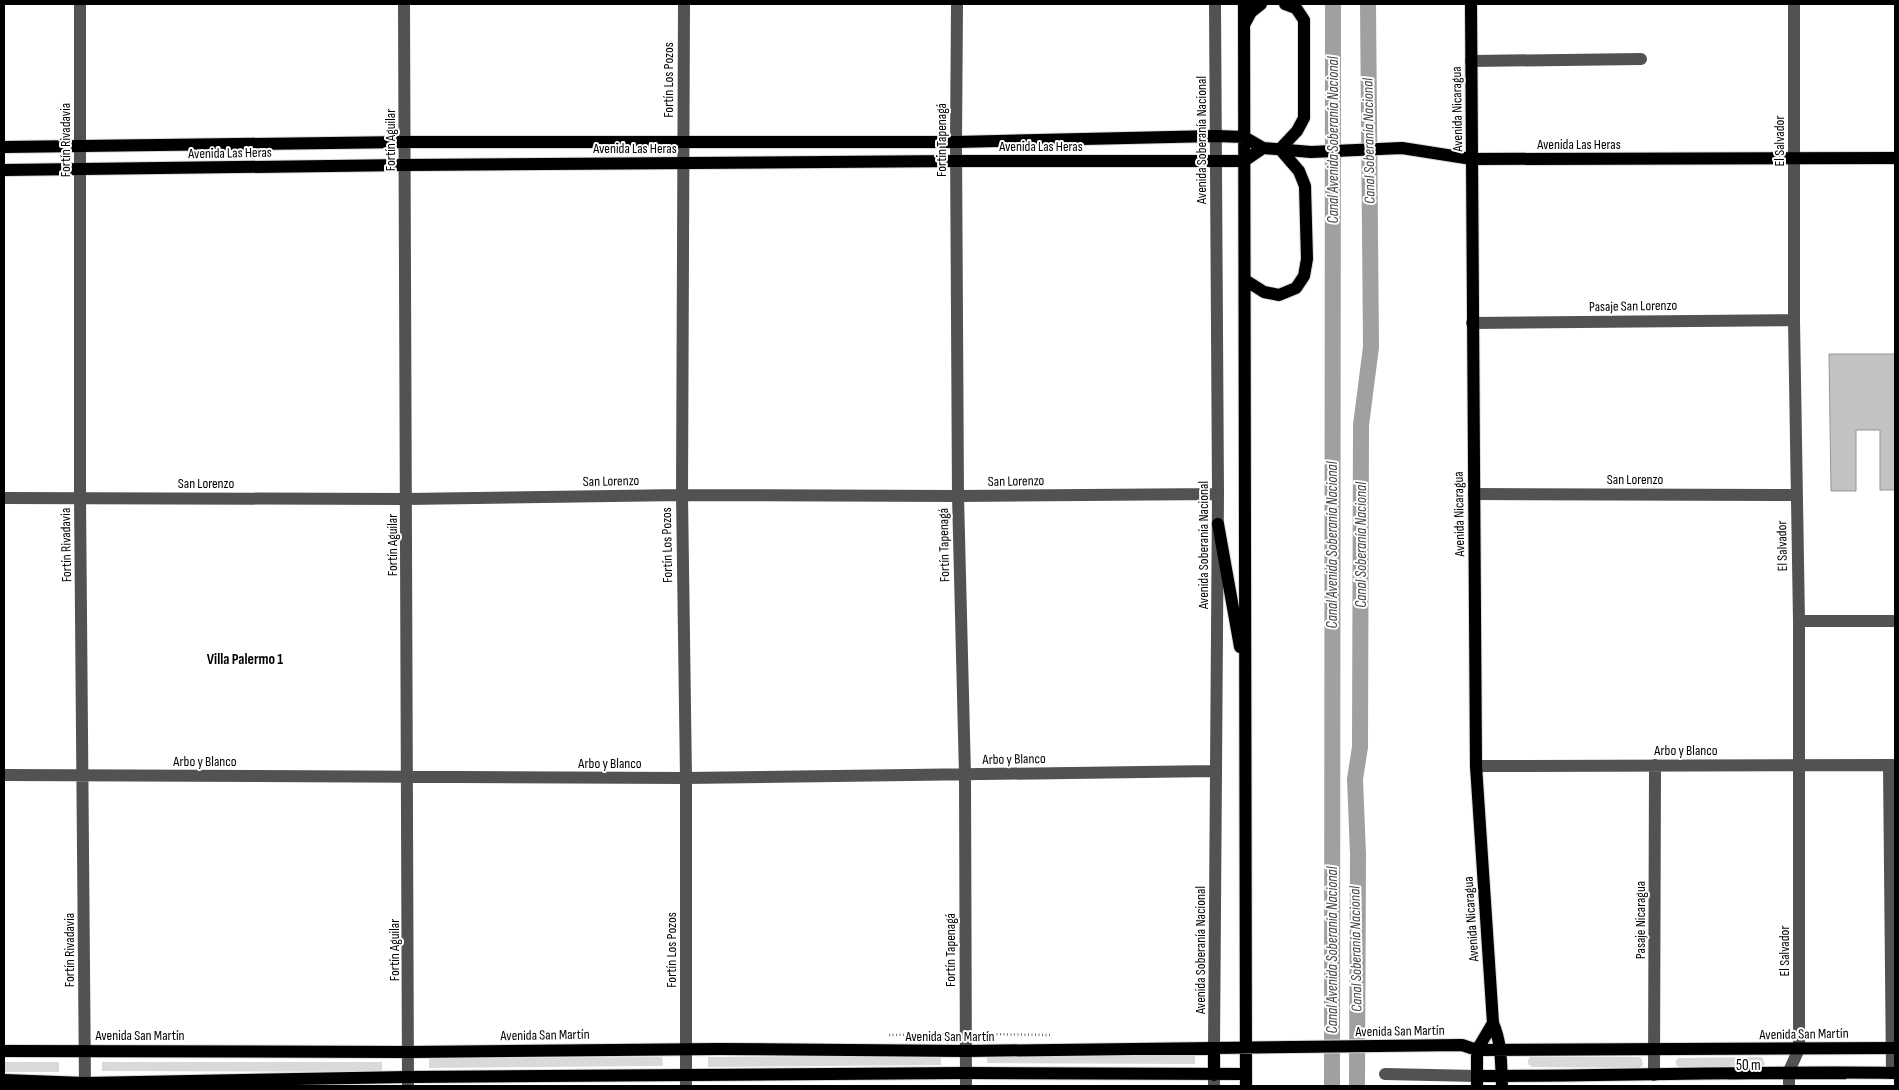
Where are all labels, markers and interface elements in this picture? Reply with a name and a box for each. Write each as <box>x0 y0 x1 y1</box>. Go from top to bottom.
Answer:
street label: Fortín Los Pozos <box>660 42 677 118</box>
water label: Canal Avenida Soberanía Nacional <box>1324 55 1343 223</box>
street label: Avenida Nicaragua <box>1448 66 1466 153</box>
street label: Avenida Soberanía Nacional <box>1193 76 1210 205</box>
water label: Canal Soberanía Nacional <box>1358 77 1380 204</box>
street label: Fortín Rivadavia <box>57 103 74 177</box>
street label: Fortín Tapenagá <box>933 103 950 177</box>
street label: Fortín Aguilar <box>382 109 399 171</box>
street label: El Salvador <box>1771 116 1788 166</box>
street label: Avenida Las Heras <box>1536 136 1621 153</box>
street label: Avenida Las Heras <box>998 138 1083 155</box>
street label: Avenida Las Heras <box>592 140 677 157</box>
street label: Avenida Las Heras <box>187 144 272 162</box>
street label: Pasaje San Lorenzo <box>1589 297 1677 315</box>
water label: Canal Avenida Soberanía Nacional <box>1323 460 1342 628</box>
street label: Avenida Nicaragua <box>1450 471 1468 558</box>
street label: San Lorenzo <box>1607 471 1663 488</box>
street label: San Lorenzo <box>583 472 640 490</box>
street label: San Lorenzo <box>988 472 1045 490</box>
street label: San Lorenzo <box>178 475 234 492</box>
street label: Avenida Soberanía Nacional <box>1195 481 1212 610</box>
water label: Canal Soberanía Nacional <box>1352 481 1371 608</box>
street label: Fortín Los Pozos <box>658 507 676 583</box>
street label: Fortín Rivadavia <box>57 508 75 582</box>
street label: Fortín Tapenagá <box>935 508 953 582</box>
street label: Fortín Aguilar <box>384 514 401 576</box>
street label: El Salvador <box>1773 520 1791 572</box>
district label: Villa Palermo 1 <box>207 650 283 669</box>
street label: Arbo y Blanco <box>1653 742 1718 759</box>
street label: Arbo y Blanco <box>981 750 1046 768</box>
street label: Arbo y Blanco <box>172 753 237 770</box>
street label: Arbo y Blanco <box>577 755 642 772</box>
water label: Canal Avenida Soberanía Nacional <box>1323 865 1342 1033</box>
street label: Avenida Nicaragua <box>1460 876 1483 963</box>
street label: Pasaje Nicaragua <box>1632 881 1649 959</box>
water label: Canal Soberanía Nacional <box>1345 885 1367 1012</box>
street label: Avenida Soberanía Nacional <box>1192 886 1209 1015</box>
street label: Fortín Los Pozos <box>663 912 680 988</box>
street label: Fortín Rivadavia <box>61 913 78 987</box>
street label: Fortín Tapenagá <box>942 913 959 987</box>
street label: Fortín Aguilar <box>386 919 403 981</box>
street label: El Salvador <box>1776 926 1793 976</box>
street label: Avenida San Martín <box>1354 1022 1445 1040</box>
street label: Avenida San Martín <box>1758 1025 1849 1043</box>
street label: Avenida San Martín <box>499 1026 590 1044</box>
street label: Avenida San Martín <box>94 1027 185 1044</box>
street label: Avenida San Martín <box>904 1028 995 1045</box>
scale bar <box>1729 1048 1845 1080</box>
text: 50 m <box>1736 1056 1761 1075</box>

